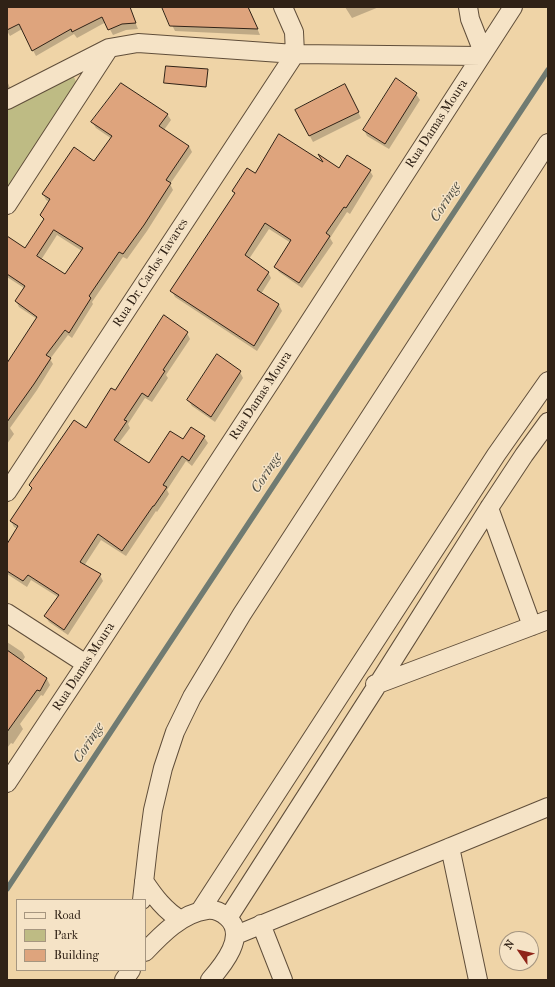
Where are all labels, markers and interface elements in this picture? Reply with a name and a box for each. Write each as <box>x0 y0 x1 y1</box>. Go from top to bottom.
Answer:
street label: Rua Damas Moura <box>402 77 472 171</box>
water label: Coringe <box>427 179 465 225</box>
street label: Rua Dr. Carlos Tavares <box>110 216 192 330</box>
street label: Rua Damas Moura <box>226 349 296 443</box>
water label: Coringe <box>248 450 286 496</box>
street label: Rua Damas Moura <box>49 620 119 714</box>
water label: Coringe <box>70 720 108 766</box>
legend <box>16 899 146 971</box>
text: Road <box>54 908 81 922</box>
text: Park <box>54 928 78 942</box>
north arrow <box>499 931 539 971</box>
text: N <box>502 937 517 952</box>
text: Building <box>54 948 99 962</box>

